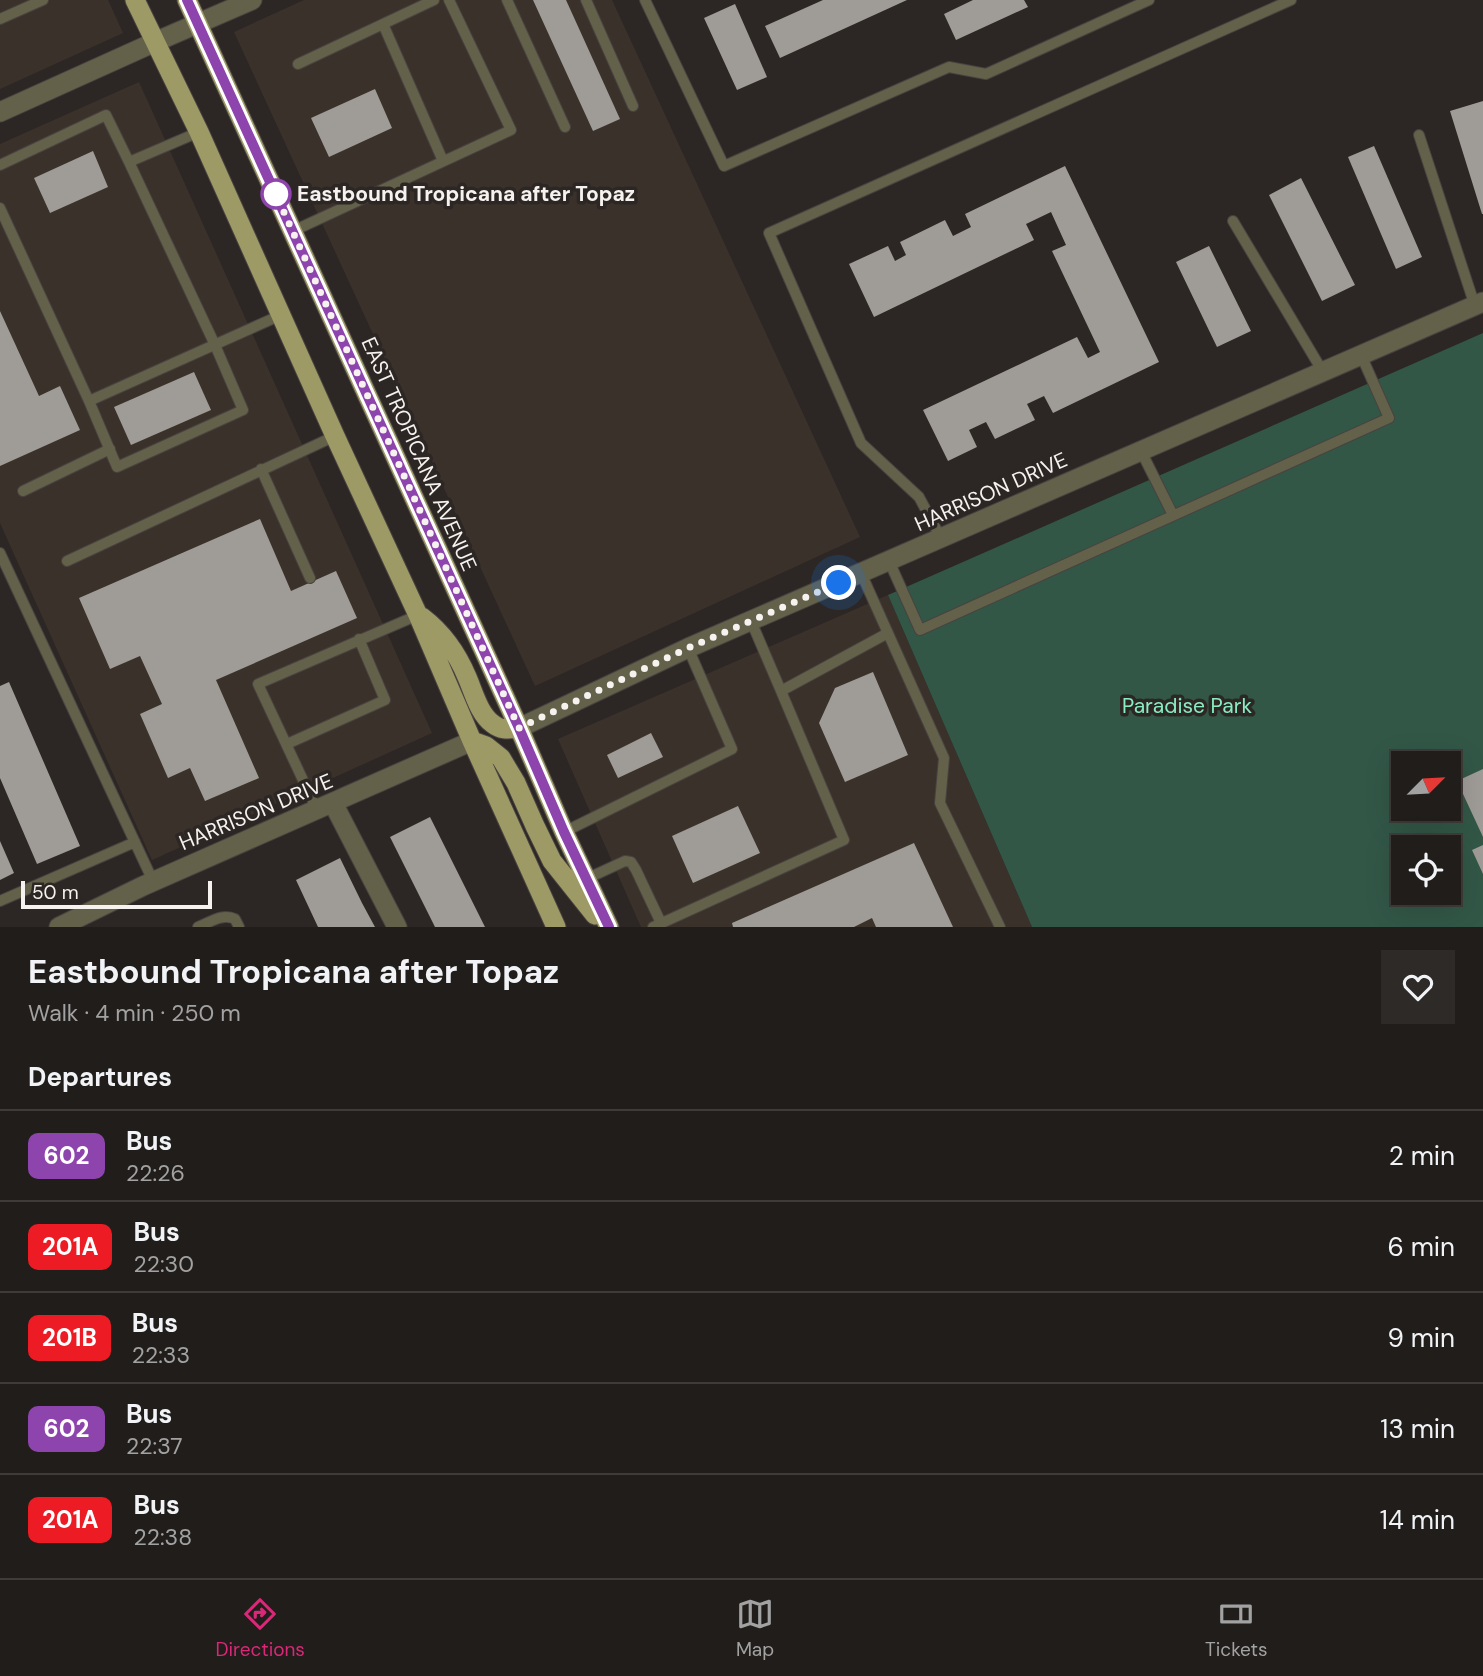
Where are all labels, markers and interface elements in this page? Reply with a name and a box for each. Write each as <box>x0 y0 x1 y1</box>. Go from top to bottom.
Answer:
marker: Eastbound Tropicana after Topaz <box>261 179 291 209</box>
place label: Eastbound Tropicana after Topaz <box>297 180 635 208</box>
street label: EAST TROPICANA AVENUE <box>355 333 483 575</box>
street label: HARRISON DRIVE <box>910 446 1072 538</box>
your location <box>821 565 856 600</box>
park label: Paradise Park <box>1122 692 1252 720</box>
north arrow <box>1391 751 1461 821</box>
map controls <box>1391 751 1461 905</box>
street label: HARRISON DRIVE <box>175 767 337 857</box>
button: locate <box>1391 835 1461 905</box>
scale bar <box>21 878 212 910</box>
text: 50 m <box>32 880 79 905</box>
text: Eastbound Tropicana after Topaz <box>28 950 559 993</box>
button: heart <box>1381 950 1455 1024</box>
text: Walk · 4 min · 250 m <box>28 998 241 1028</box>
text: Departures <box>28 1060 172 1094</box>
text: Bus <box>126 1124 172 1158</box>
text: 2 min <box>1389 1139 1455 1173</box>
text: 602 <box>44 1140 89 1171</box>
text: 22:26 <box>126 1158 185 1188</box>
text: Bus <box>133 1215 180 1249</box>
text: 6 min <box>1387 1230 1455 1264</box>
text: 201A <box>42 1231 98 1262</box>
text: 22:30 <box>133 1249 194 1279</box>
text: Bus <box>132 1306 178 1340</box>
text: 9 min <box>1387 1321 1455 1355</box>
text: 201B <box>42 1322 97 1353</box>
text: 22:33 <box>132 1340 190 1370</box>
text: Bus <box>126 1397 172 1431</box>
text: 13 min <box>1380 1412 1455 1446</box>
text: 602 <box>44 1413 89 1444</box>
text: 22:37 <box>126 1431 183 1461</box>
text: Bus <box>133 1488 180 1522</box>
text: 14 min <box>1380 1503 1455 1537</box>
text: 201A <box>42 1504 98 1535</box>
text: 22:38 <box>133 1522 192 1552</box>
tab: Directions <box>215 1595 305 1662</box>
tab: Map <box>736 1595 774 1662</box>
tab: Tickets <box>1205 1595 1268 1662</box>

